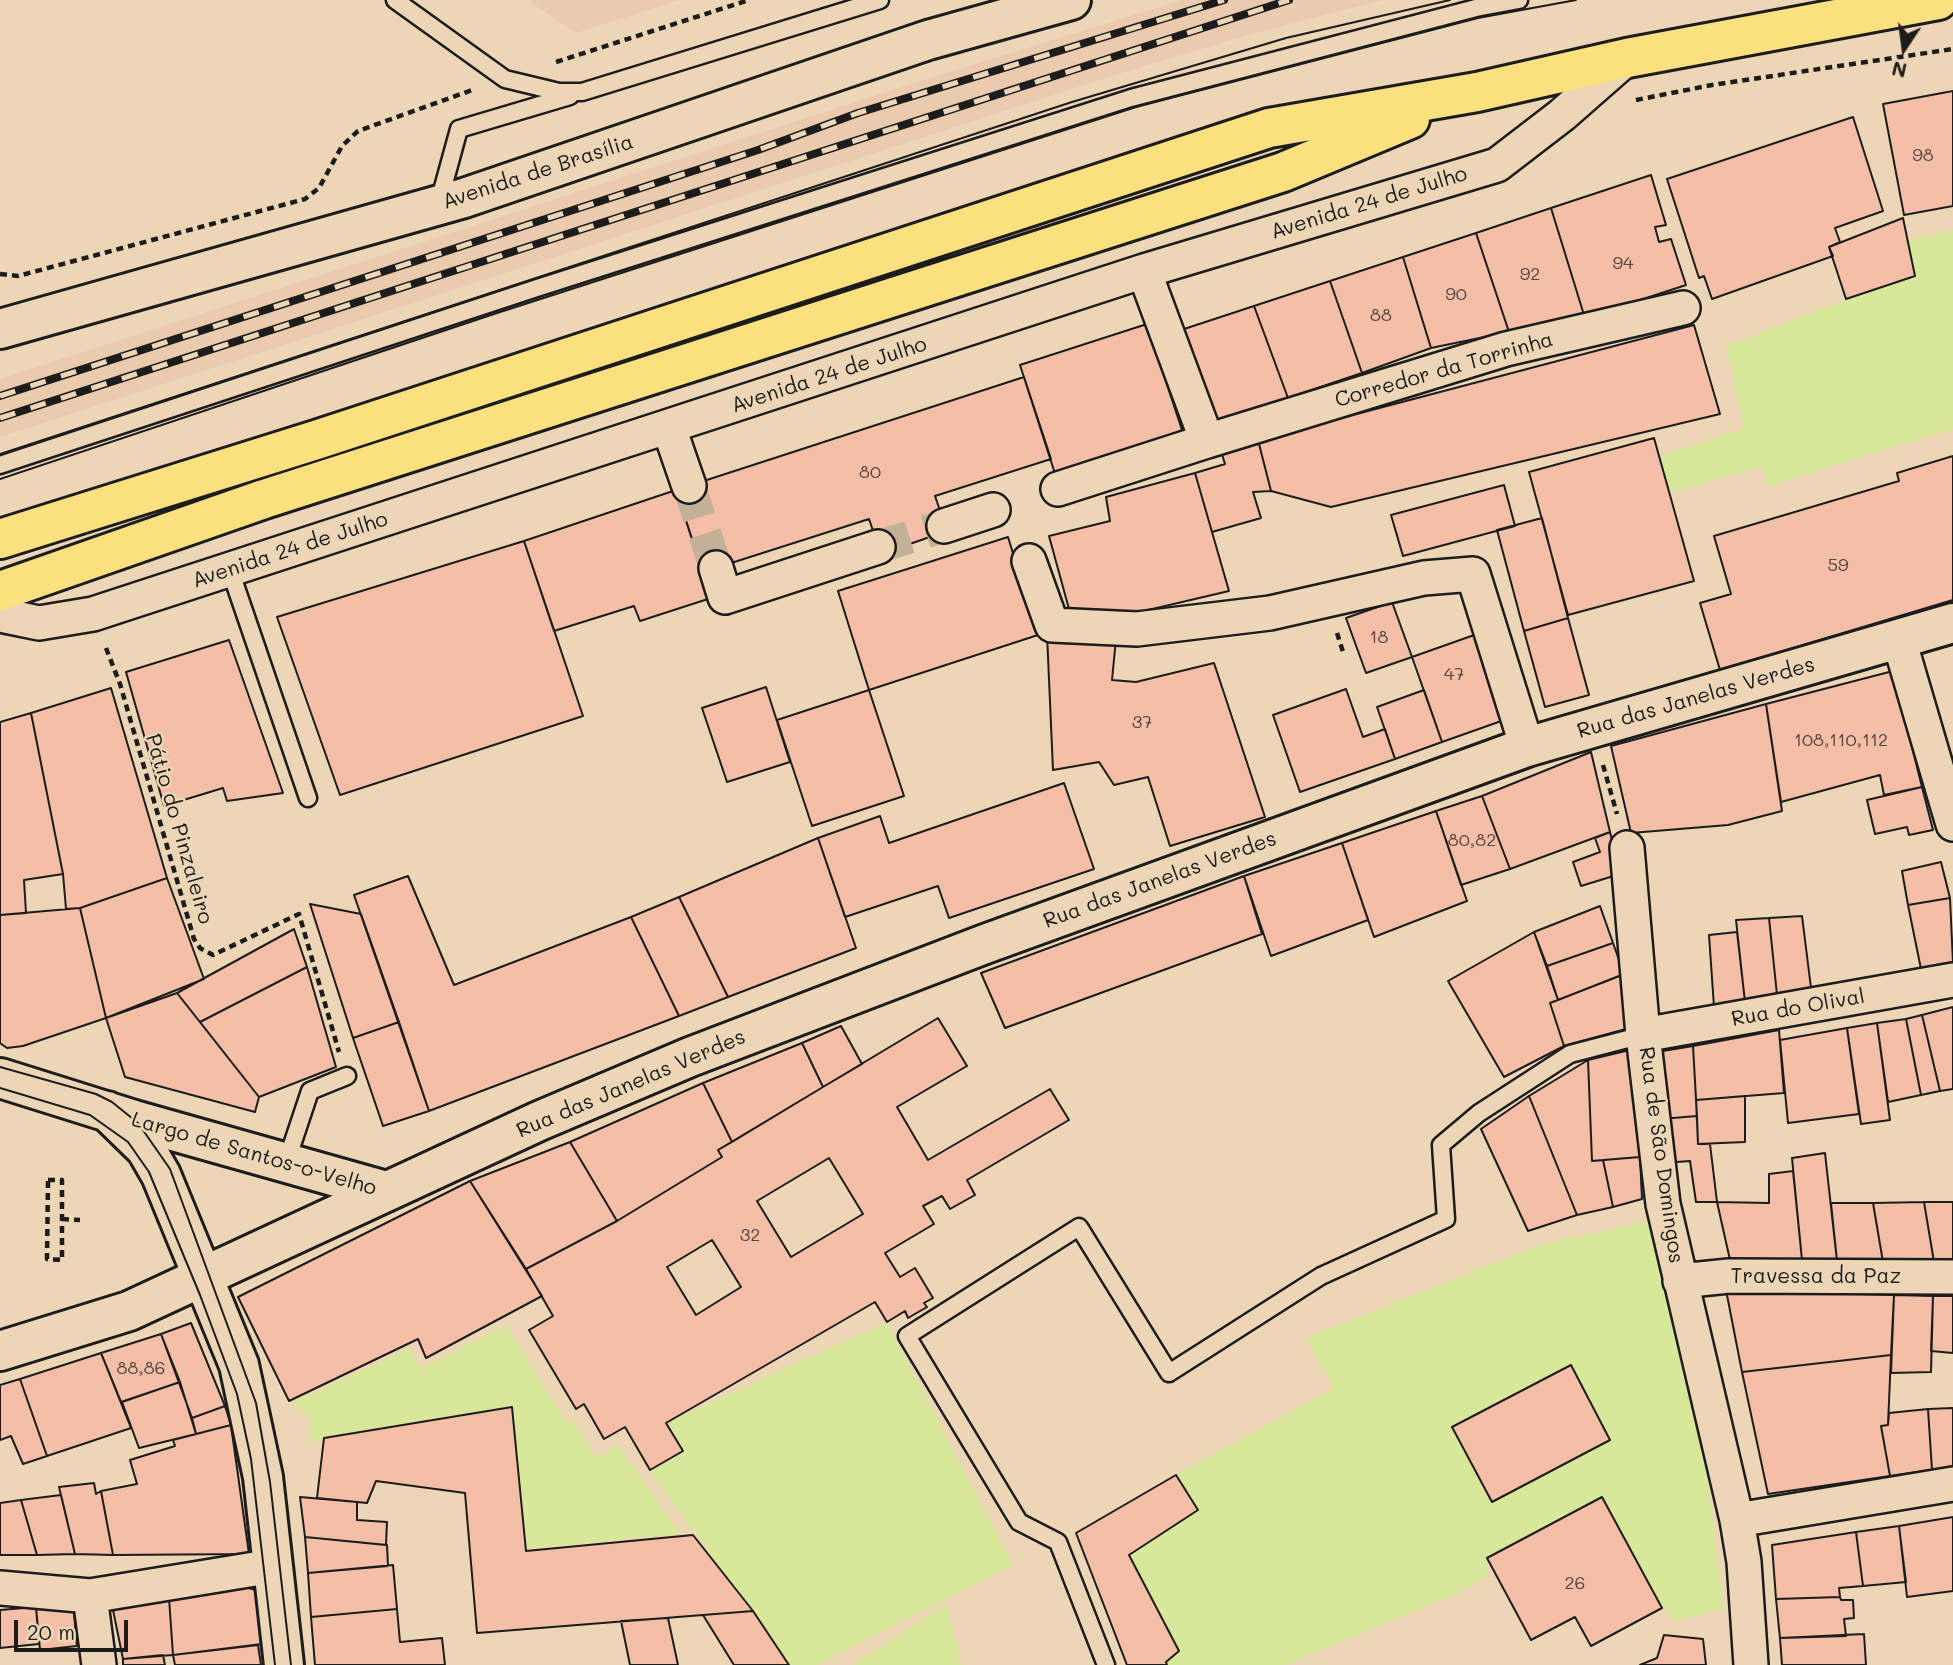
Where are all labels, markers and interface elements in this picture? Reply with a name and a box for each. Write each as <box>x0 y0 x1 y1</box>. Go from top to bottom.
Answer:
north arrow <box>1869 14 1939 84</box>
text: N <box>1889 56 1909 84</box>
street label: Avenida de Brasília <box>439 129 637 215</box>
house number: 98 <box>1912 144 1934 166</box>
street label: Avenida 24 de Julho <box>1268 161 1470 245</box>
house number: 94 <box>1612 252 1634 274</box>
house number: 92 <box>1520 263 1540 285</box>
house number: 90 <box>1445 283 1467 305</box>
house number: 88 <box>1370 304 1392 326</box>
street label: Corredor da Torrinha <box>1332 327 1556 413</box>
street label: Avenida 24 de Julho <box>728 331 930 419</box>
house number: 80 <box>859 461 881 483</box>
street label: Avenida 24 de Julho <box>189 506 391 594</box>
house number: 59 <box>1827 554 1849 576</box>
house number: 18 <box>1370 626 1388 648</box>
street label: Rua das Janelas Verdes <box>1574 652 1818 744</box>
house number: 47 <box>1444 663 1464 685</box>
house number: 37 <box>1132 711 1152 733</box>
house number: 108,110,112 <box>1794 729 1888 751</box>
street label: Pátio do Pinzaleiro <box>140 731 218 927</box>
street label: Rua das Janelas Verdes <box>1040 826 1280 934</box>
house number: 80,82 <box>1448 829 1496 851</box>
street label: Rua do Olival <box>1729 984 1867 1032</box>
street label: Rua das Janelas Verdes <box>513 1024 749 1144</box>
street label: Rua de São Domingos <box>1633 1045 1689 1265</box>
street label: Largo de Santos-o-Velho <box>129 1107 379 1201</box>
house number: 32 <box>740 1224 760 1246</box>
street label: Travessa da Paz <box>1731 1264 1901 1290</box>
house number: 88,86 <box>117 1357 165 1379</box>
house number: 26 <box>1565 1572 1585 1594</box>
scale bar <box>18 1606 131 1650</box>
text: 20 m <box>27 1618 75 1645</box>

